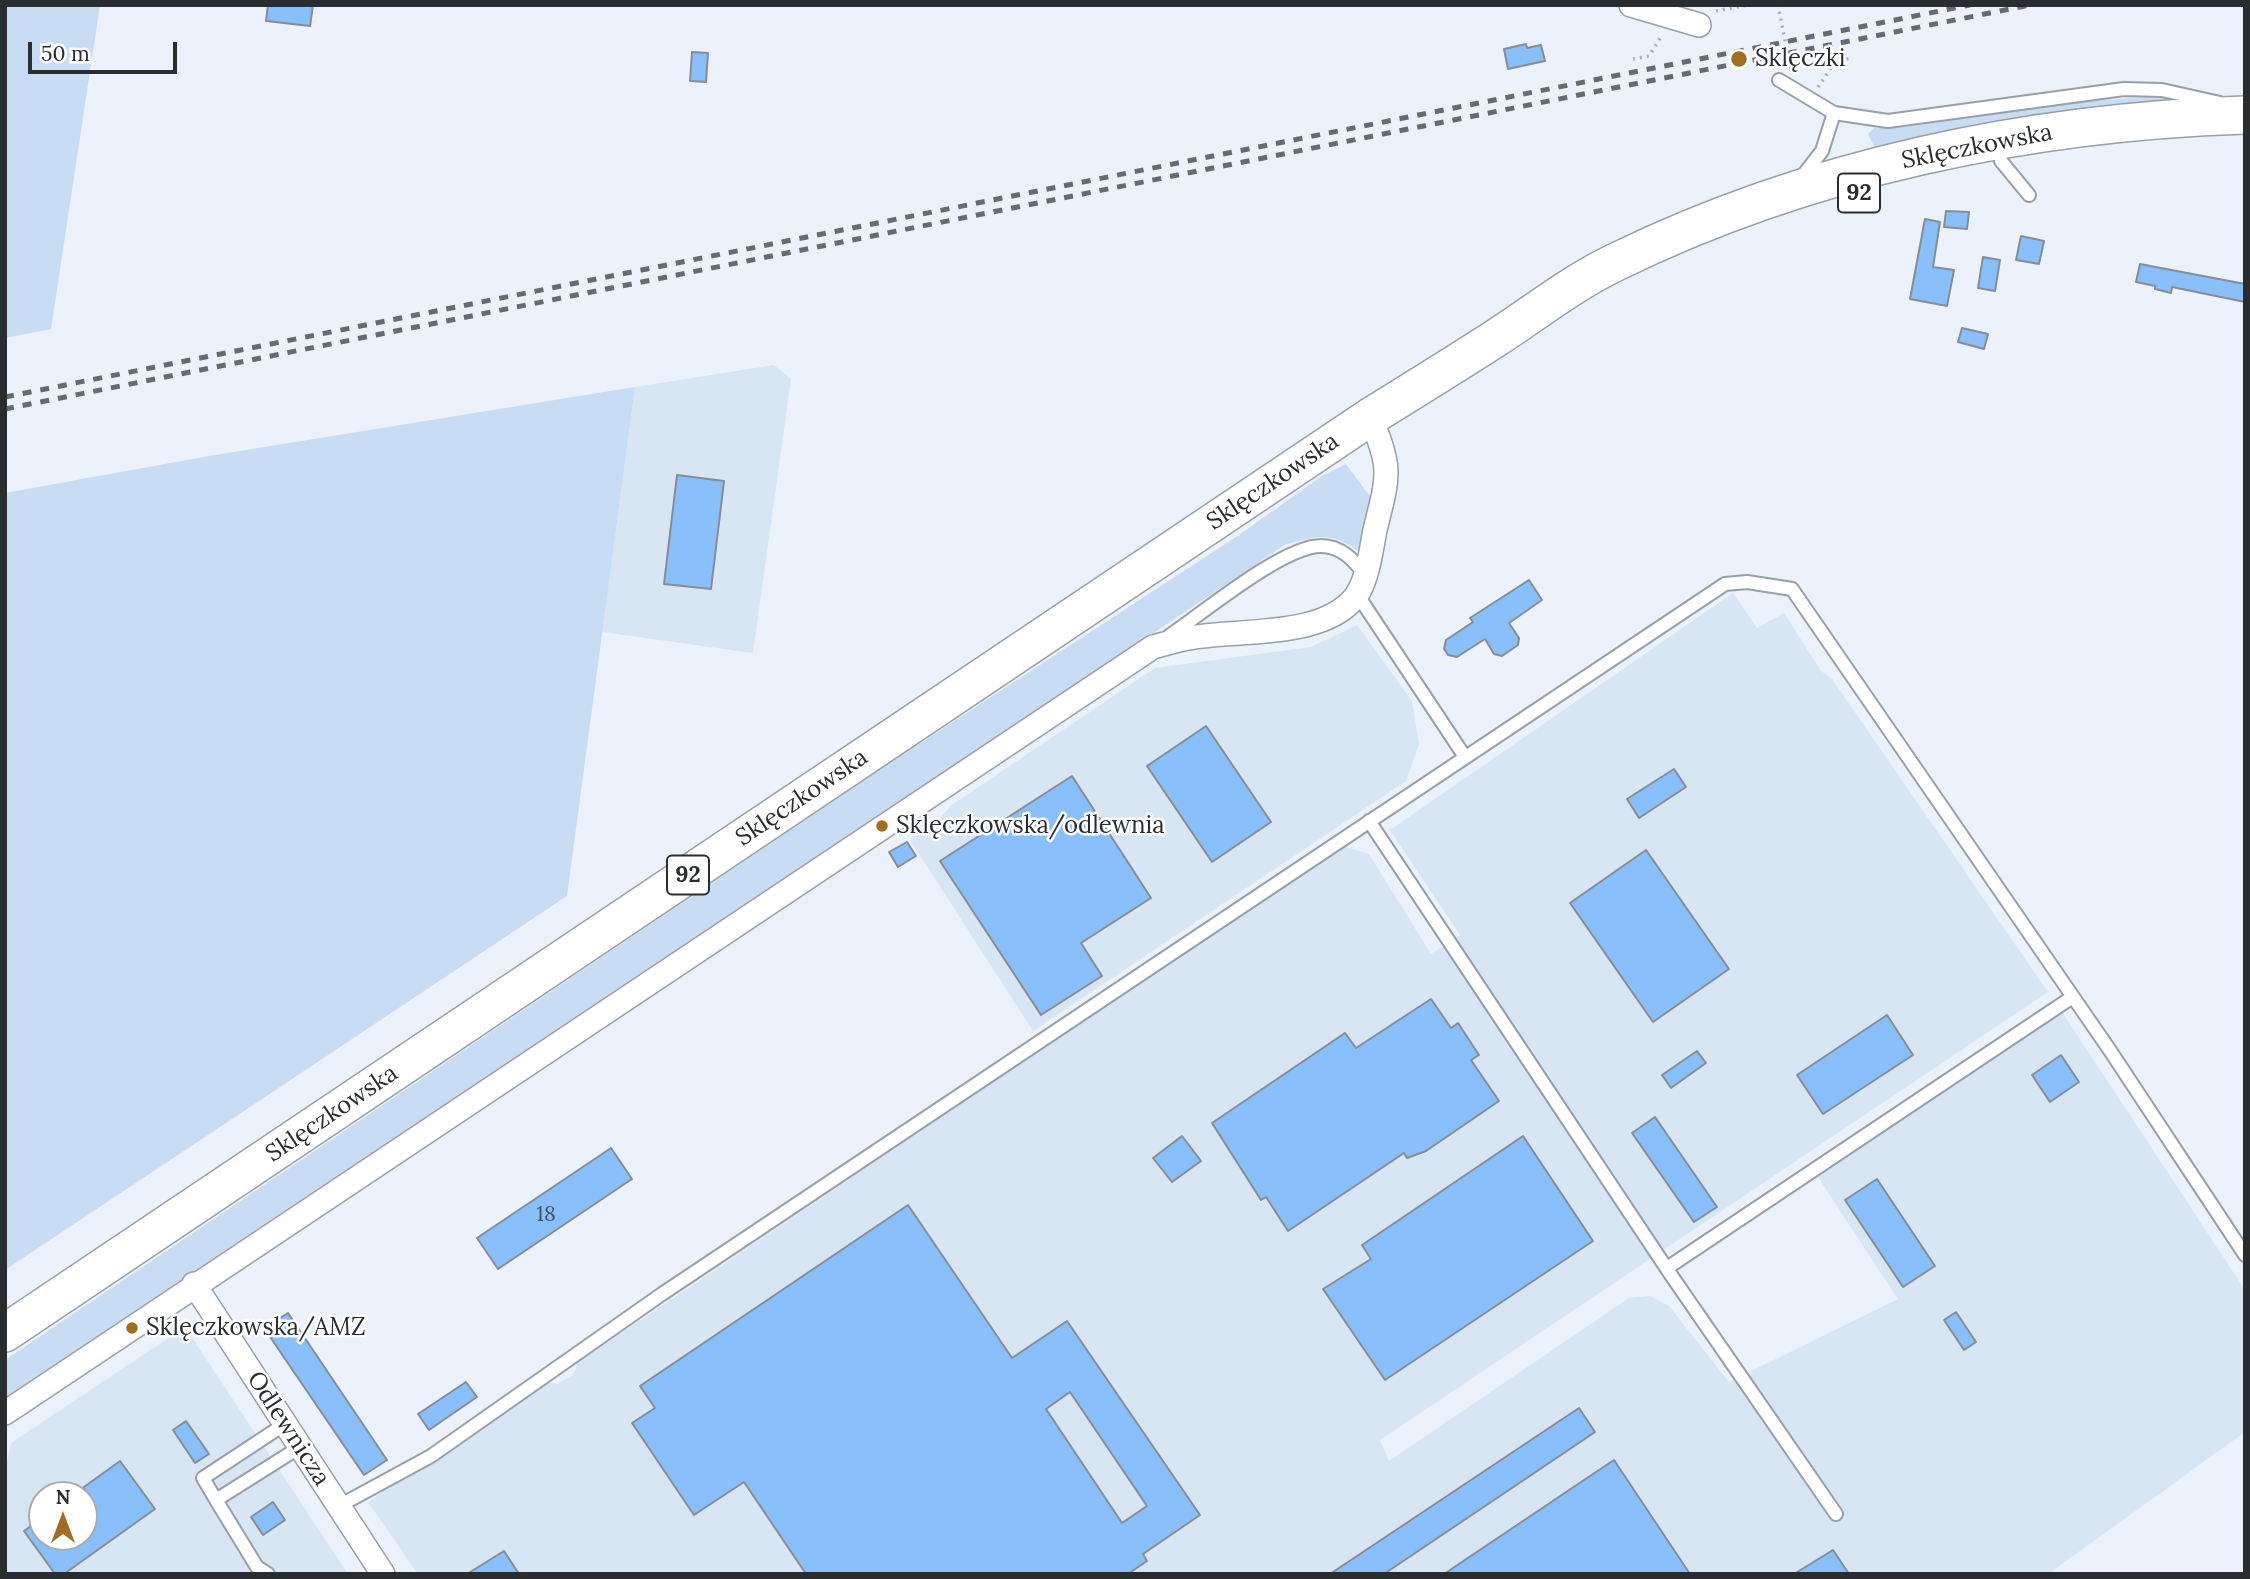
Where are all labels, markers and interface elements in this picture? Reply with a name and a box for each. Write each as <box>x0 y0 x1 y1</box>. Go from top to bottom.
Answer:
scale bar <box>32 28 180 72</box>
text: 50 m <box>41 40 90 67</box>
place label: Sklęczki <box>1755 45 1845 73</box>
marker: Sklęczki <box>1729 49 1749 69</box>
street label: Sklęczkowska <box>1899 118 2055 176</box>
road number: 92 <box>1838 174 1880 212</box>
street label: Sklęczkowska <box>1202 427 1344 537</box>
street label: Sklęczkowska <box>731 743 873 853</box>
place label: Sklęczkowska/odlewnia <box>896 812 1165 840</box>
marker: Sklęczkowska/odlewnia <box>874 818 890 834</box>
road number: 92 <box>667 856 709 894</box>
street label: Sklęczkowska <box>261 1059 403 1169</box>
house number: 18 <box>536 1202 556 1228</box>
place label: Sklęczkowska/AMZ <box>146 1314 366 1342</box>
marker: Sklęczkowska/AMZ <box>124 1320 140 1336</box>
street label: Odlewnicza <box>240 1366 336 1492</box>
north arrow <box>28 1481 98 1551</box>
text: N <box>56 1485 70 1509</box>

